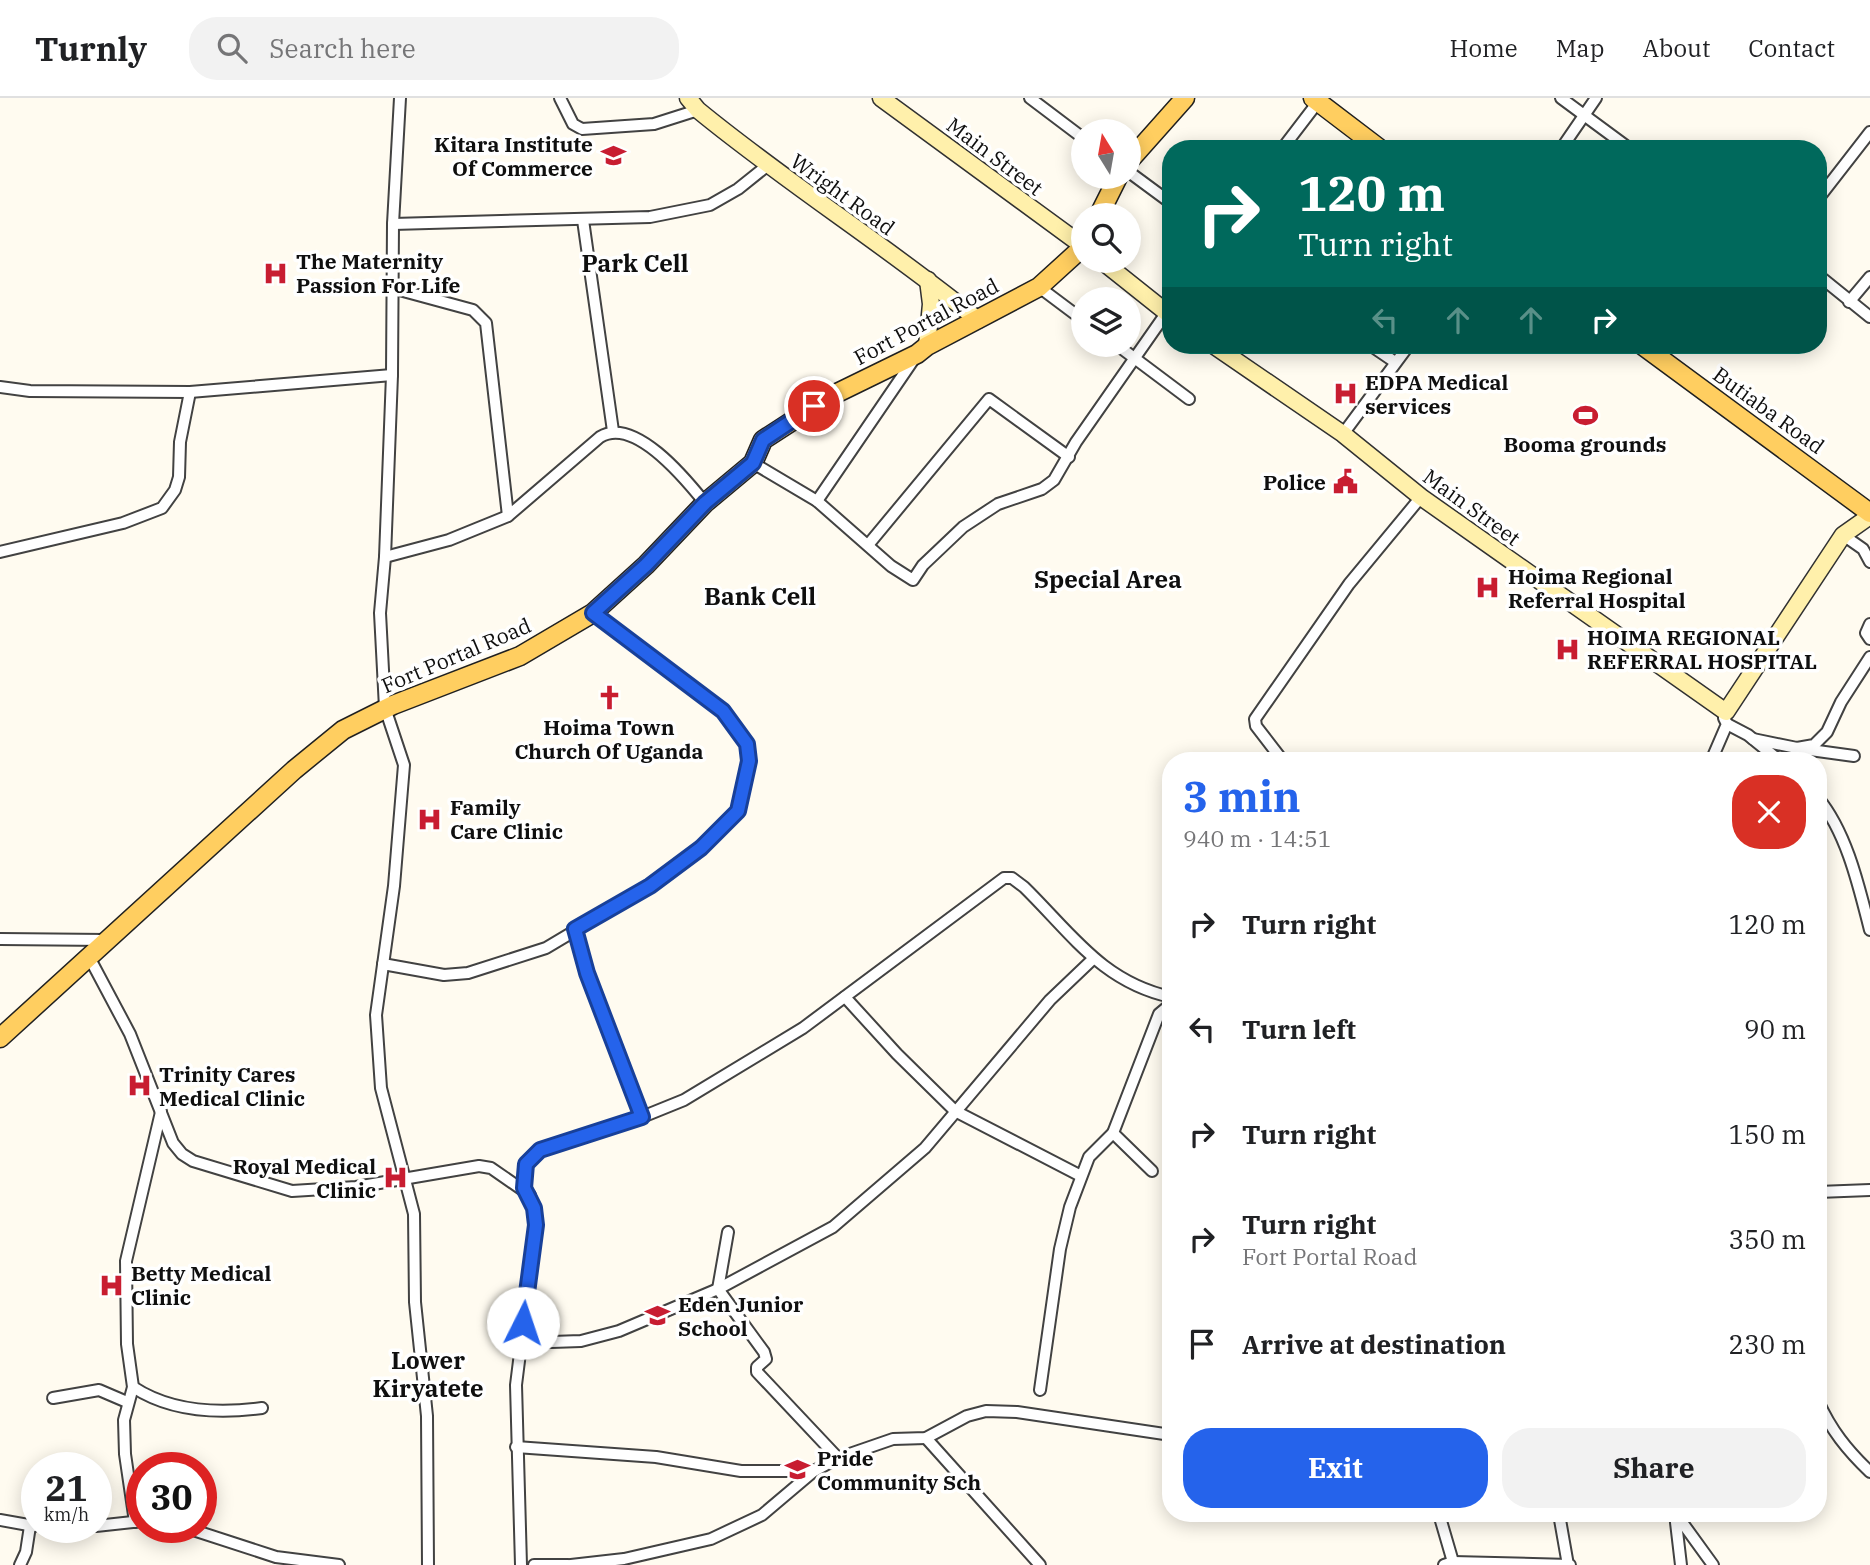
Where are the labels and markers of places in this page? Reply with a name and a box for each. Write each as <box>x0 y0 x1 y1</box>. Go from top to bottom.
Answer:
place label: Kitara Institute Of Commerce <box>434 130 593 182</box>
school or university icon: Kitara Institute Of Commerce <box>599 142 627 170</box>
place label: The Maternity Passion For Life <box>296 247 461 299</box>
hospital icon: The Maternity Passion For Life <box>262 259 290 287</box>
place label: EDPA Medical services <box>1365 368 1509 420</box>
pin <box>784 376 844 436</box>
hospital icon: EDPA Medical services <box>1331 380 1359 408</box>
sports icon: Booma grounds <box>1571 401 1599 429</box>
place label: Booma grounds <box>1504 430 1666 458</box>
place label: Police <box>1263 468 1326 496</box>
public building icon: Police <box>1332 468 1360 496</box>
place label: Hoima Regional Referral Hospital <box>1508 562 1686 614</box>
hospital icon: Hoima Regional Referral Hospital <box>1474 574 1502 602</box>
place label: HOIMA REGIONAL REFERRAL HOSPITAL <box>1587 623 1817 675</box>
hospital icon: HOIMA REGIONAL REFERRAL HOSPITAL <box>1553 635 1581 663</box>
church icon: Hoima Town Church Of Uganda <box>595 684 623 712</box>
place label: Hoima Town Church Of Uganda <box>514 713 704 765</box>
place label: Family Care Clinic <box>450 793 563 845</box>
hospital icon: Family Care Clinic <box>416 805 444 833</box>
place label: Trinity Cares Medical Clinic <box>159 1060 305 1112</box>
hospital icon: Trinity Cares Medical Clinic <box>125 1072 153 1100</box>
place label: Royal Medical Clinic <box>233 1152 376 1204</box>
hospital icon: Royal Medical Clinic <box>382 1164 410 1192</box>
place label: Betty Medical Clinic <box>131 1259 272 1311</box>
hospital icon: Betty Medical Clinic <box>97 1271 125 1299</box>
place label: Eden Junior School <box>678 1290 804 1342</box>
school or university icon: Eden Junior School <box>644 1302 672 1330</box>
place label: Pride Community Sch <box>817 1444 982 1496</box>
school or university icon: Pride Community Sch <box>783 1456 811 1484</box>

